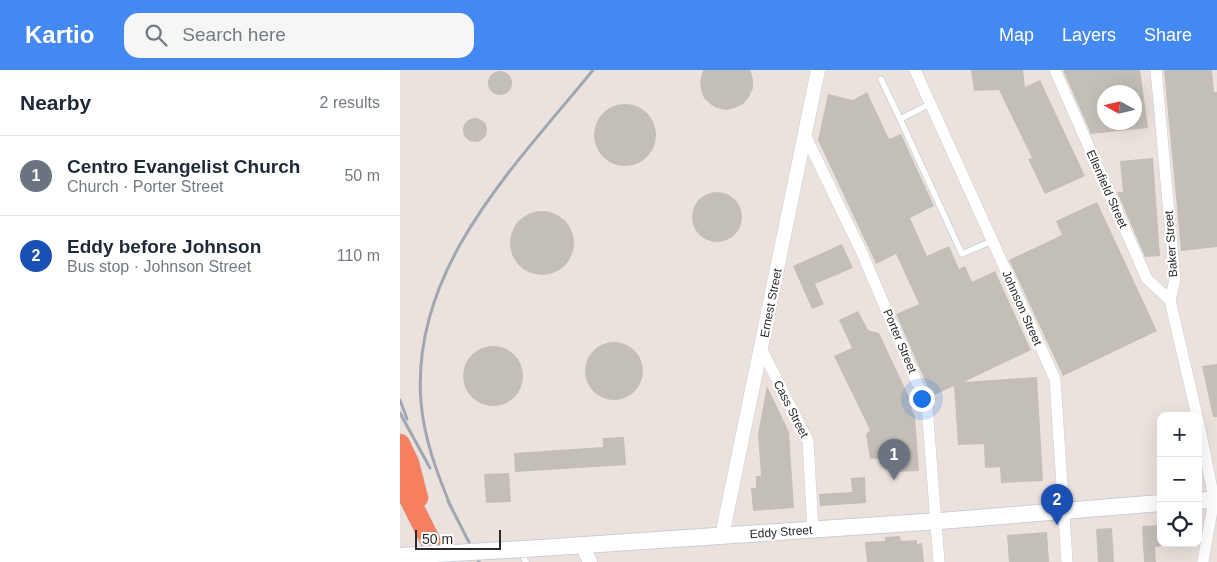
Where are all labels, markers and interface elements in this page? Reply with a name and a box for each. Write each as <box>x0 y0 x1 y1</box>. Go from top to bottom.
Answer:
search box <box>124 13 474 58</box>
text: Kartio <box>25 21 94 48</box>
icon: search <box>142 21 170 49</box>
text: Search here <box>182 24 286 45</box>
text: Map <box>999 25 1034 45</box>
text: Layers <box>1062 25 1116 45</box>
text: Share <box>1144 25 1192 45</box>
north arrow <box>1097 85 1142 130</box>
text: Nearby <box>20 91 91 114</box>
text: 2 results <box>320 94 380 111</box>
street label: Ellenfield Street <box>1084 148 1131 231</box>
text: Centro Evangelist Church <box>67 156 300 177</box>
text: 1 <box>32 167 40 184</box>
text: 50 m <box>344 167 380 184</box>
text: Church · Porter Street <box>67 178 224 195</box>
street label: Baker Street <box>1162 210 1180 278</box>
text: Eddy before Johnson <box>67 236 261 257</box>
text: 2 <box>32 247 40 264</box>
text: 110 m <box>337 247 380 264</box>
text: Bus stop · Johnson Street <box>67 258 251 275</box>
street label: Ernest Street <box>757 267 785 339</box>
street label: Johnson Street <box>999 268 1045 348</box>
street label: Porter Street <box>880 307 920 376</box>
street label: Cass Street <box>771 378 812 441</box>
your location <box>909 386 935 412</box>
map controls <box>1157 412 1202 547</box>
button: + <box>1157 412 1202 457</box>
pin: 1 <box>878 439 910 480</box>
button: − <box>1157 457 1202 502</box>
pin: 2 <box>1041 484 1073 525</box>
button: locate <box>1157 502 1202 547</box>
street label: Eddy Street <box>749 523 813 541</box>
scale bar <box>415 527 501 550</box>
text: 50 m <box>422 531 453 547</box>

